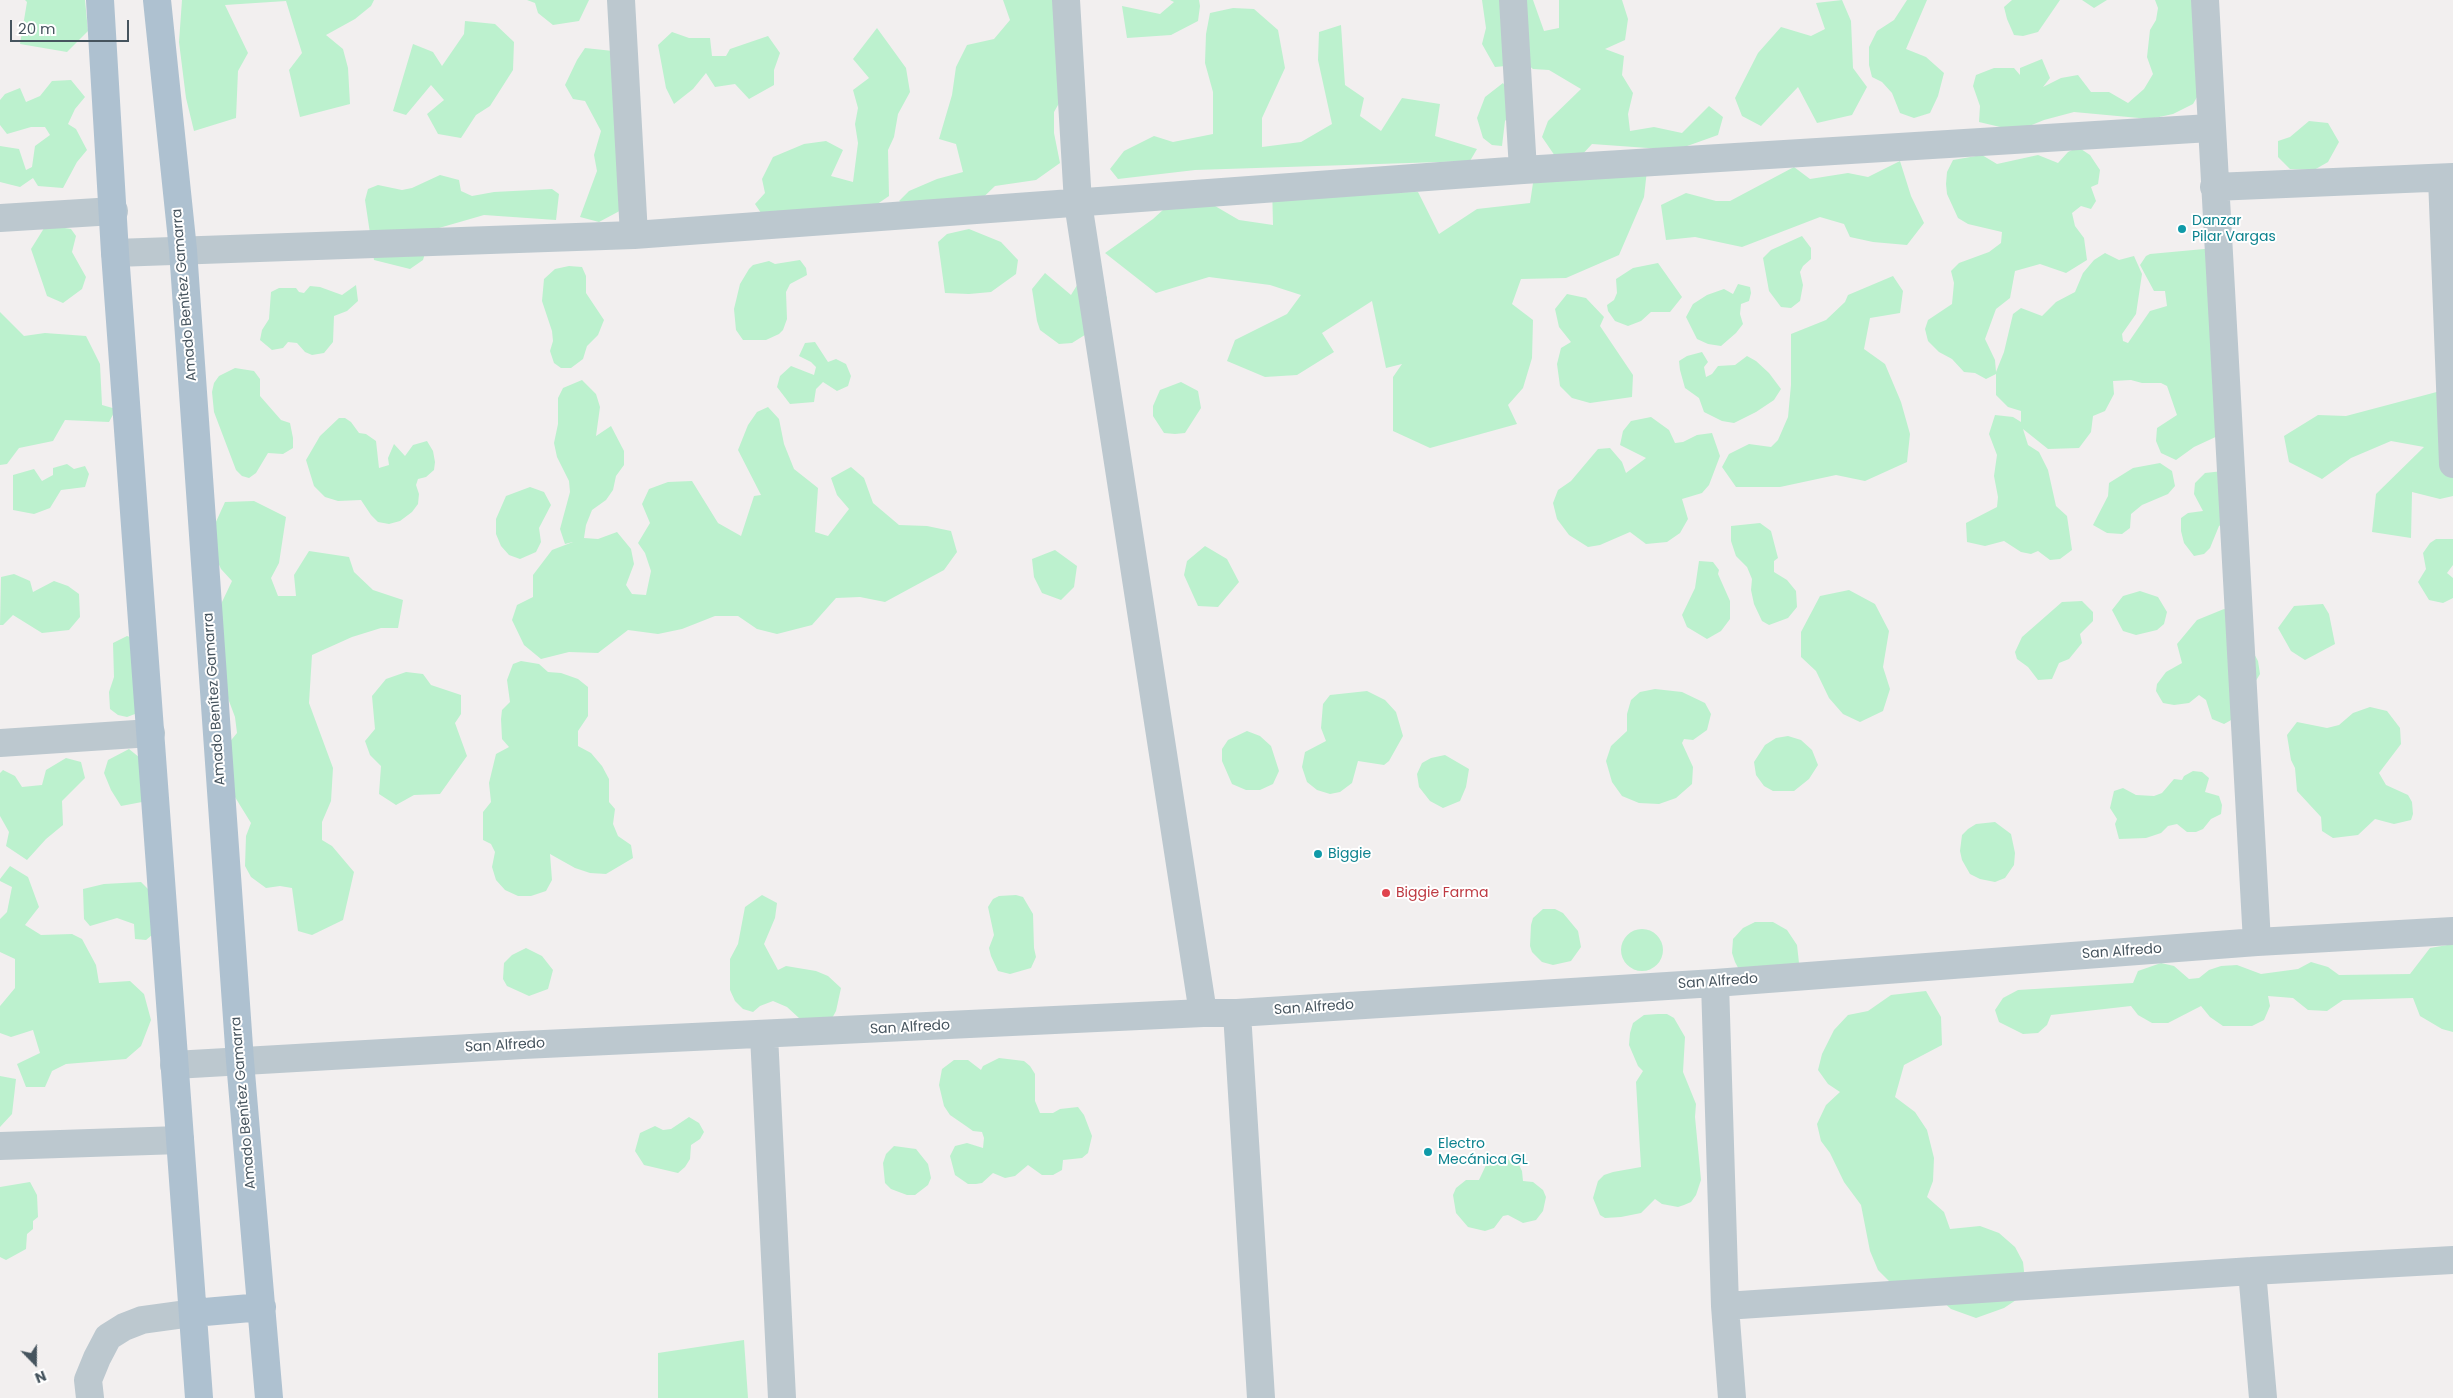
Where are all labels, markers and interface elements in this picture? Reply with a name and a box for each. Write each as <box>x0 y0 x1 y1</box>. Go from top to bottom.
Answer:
scale bar <box>12 10 131 42</box>
text: 20 m <box>18 18 56 39</box>
street label: Amado Benítez Gamarra <box>169 208 201 382</box>
place label: Danzar Pilar Vargas <box>2192 213 2276 246</box>
marker: Danzar Pilar Vargas <box>2176 223 2188 235</box>
street label: Amado Benítez Gamarra <box>201 612 229 786</box>
place label: Biggie <box>1328 846 1371 862</box>
marker: Biggie <box>1312 848 1324 860</box>
place label: Biggie Farma <box>1396 885 1488 901</box>
marker: Biggie Farma <box>1380 887 1392 899</box>
street label: San Alfredo <box>2081 941 2163 963</box>
street label: San Alfredo <box>1677 971 1759 993</box>
street label: San Alfredo <box>1273 997 1355 1019</box>
street label: Amado Benítez Gamarra <box>228 1016 260 1190</box>
street label: San Alfredo <box>870 1018 950 1038</box>
street label: San Alfredo <box>465 1036 545 1056</box>
place label: Electro Mecánica GL <box>1438 1136 1528 1168</box>
marker: Electro Mecánica GL <box>1422 1146 1434 1158</box>
north arrow <box>10 1338 60 1388</box>
text: N <box>32 1366 49 1388</box>

